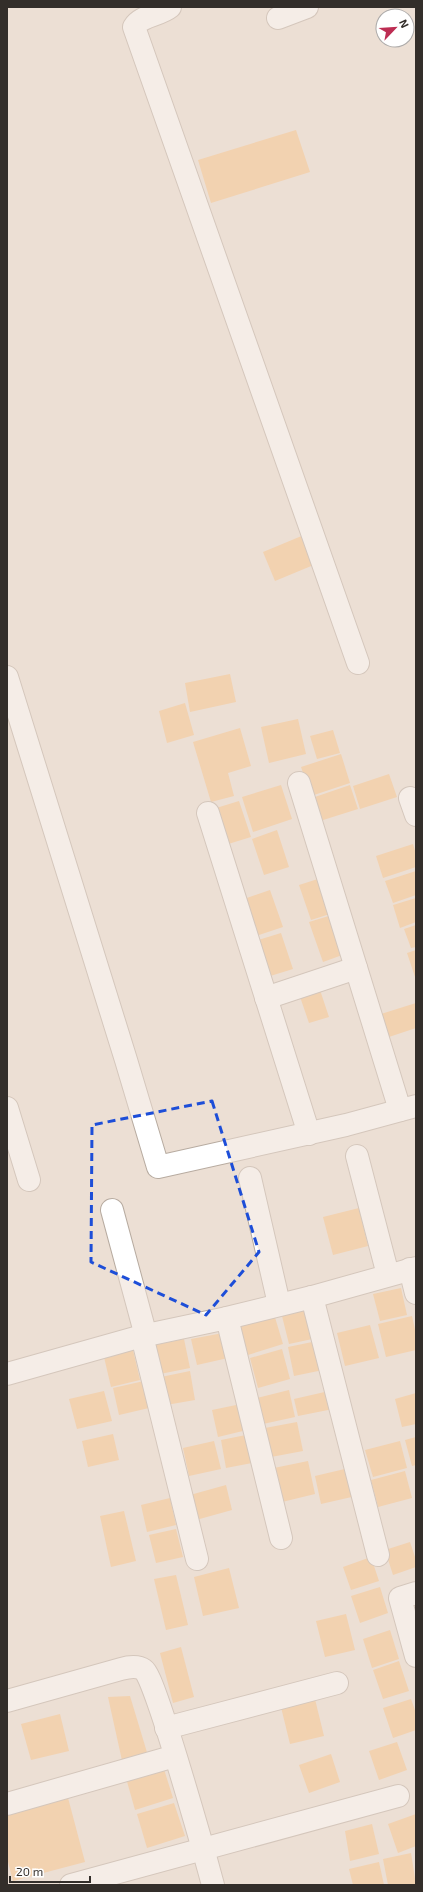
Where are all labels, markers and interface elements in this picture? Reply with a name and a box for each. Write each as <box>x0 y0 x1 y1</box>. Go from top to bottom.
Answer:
north arrow <box>375 8 415 48</box>
text: N <box>397 17 412 30</box>
scale bar <box>10 1858 90 1884</box>
text: 20 m <box>16 1864 43 1878</box>

